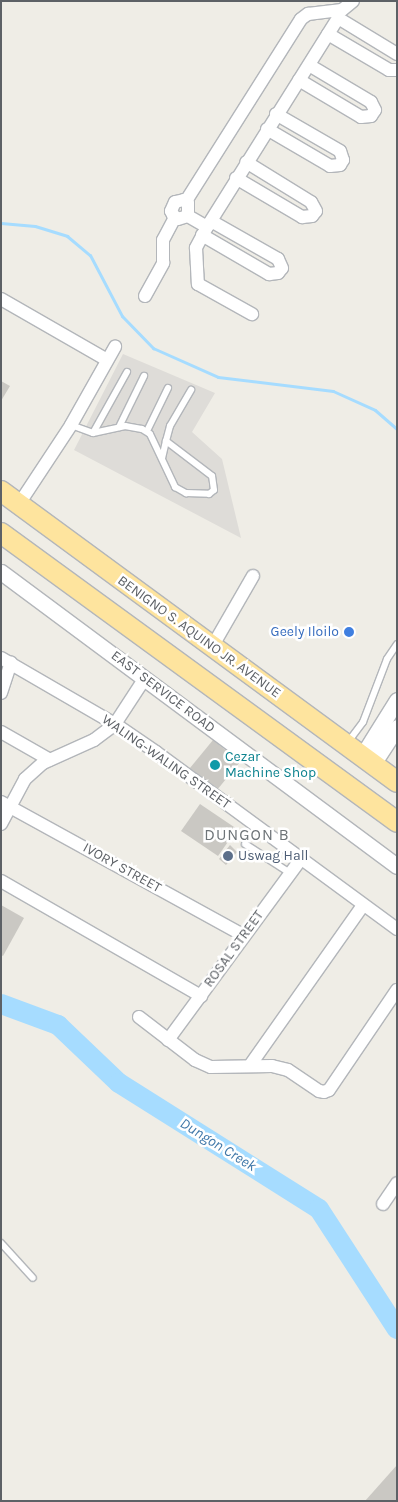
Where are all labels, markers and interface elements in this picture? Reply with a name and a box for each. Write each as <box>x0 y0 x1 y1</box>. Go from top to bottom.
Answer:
street label: BENIGNO S. AQUINO JR. AVENUE <box>114 572 284 702</box>
place label: Geely Iloilo <box>271 624 339 640</box>
marker: Geely Iloilo <box>343 626 355 638</box>
street label: EAST SERVICE ROAD <box>108 647 218 737</box>
street label: WALING-WALING STREET <box>98 711 234 813</box>
place label: Cezar Machine Shop <box>225 749 316 782</box>
marker: Cezar Machine Shop <box>209 759 221 771</box>
district label: DUNGON B <box>203 825 291 845</box>
street label: IVORY STREET <box>80 840 164 896</box>
place label: Uswag Hall <box>238 848 308 864</box>
marker: Uswag Hall <box>222 850 234 862</box>
street label: ROSAL STREET <box>201 907 267 991</box>
water label: Dungon Creek <box>177 1114 259 1176</box>

